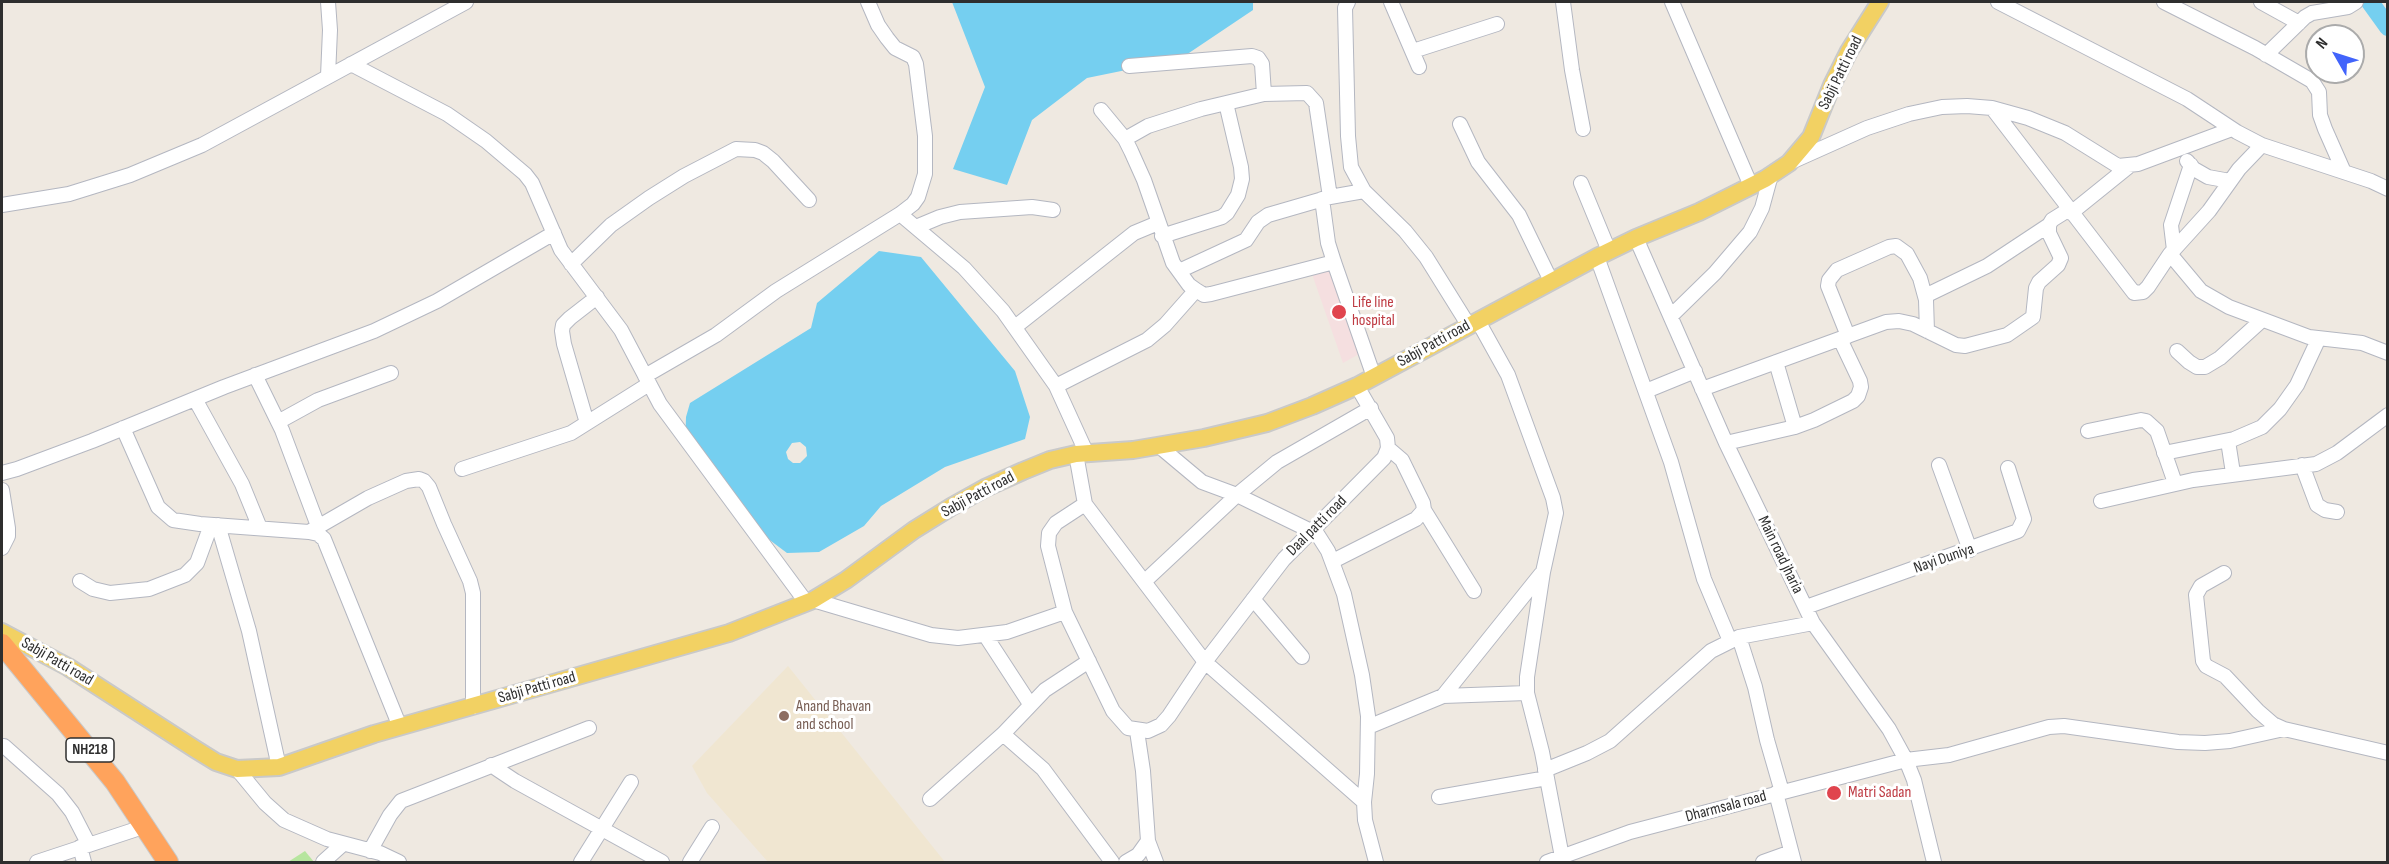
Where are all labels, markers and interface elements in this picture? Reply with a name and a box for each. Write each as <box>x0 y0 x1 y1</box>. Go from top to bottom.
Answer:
north arrow <box>2305 24 2365 84</box>
street label: Sabji Patti road <box>1815 33 1867 113</box>
text: N <box>2312 34 2332 53</box>
place label: Life line hospital <box>1352 293 1395 331</box>
marker: Life line hospital <box>1330 303 1348 321</box>
street label: Sabji Patti road <box>1394 316 1474 372</box>
street label: Sabji Patti road <box>938 468 1018 522</box>
street label: Daal patti road <box>1283 492 1351 560</box>
street label: Main road jharia <box>1753 513 1807 597</box>
street label: Nayi Duniya <box>1911 540 1977 578</box>
street label: Sabji Patti road <box>18 634 96 690</box>
street label: Sabji Patti road <box>496 668 578 708</box>
place label: Anand Bhavan and school <box>796 697 871 735</box>
marker: Anand Bhavan and school <box>777 709 791 723</box>
road number: NH218 <box>66 738 114 762</box>
place label: Matri Sadan <box>1848 783 1911 803</box>
marker: Matri Sadan <box>1825 784 1843 802</box>
street label: Dharmsala road <box>1683 787 1769 827</box>

